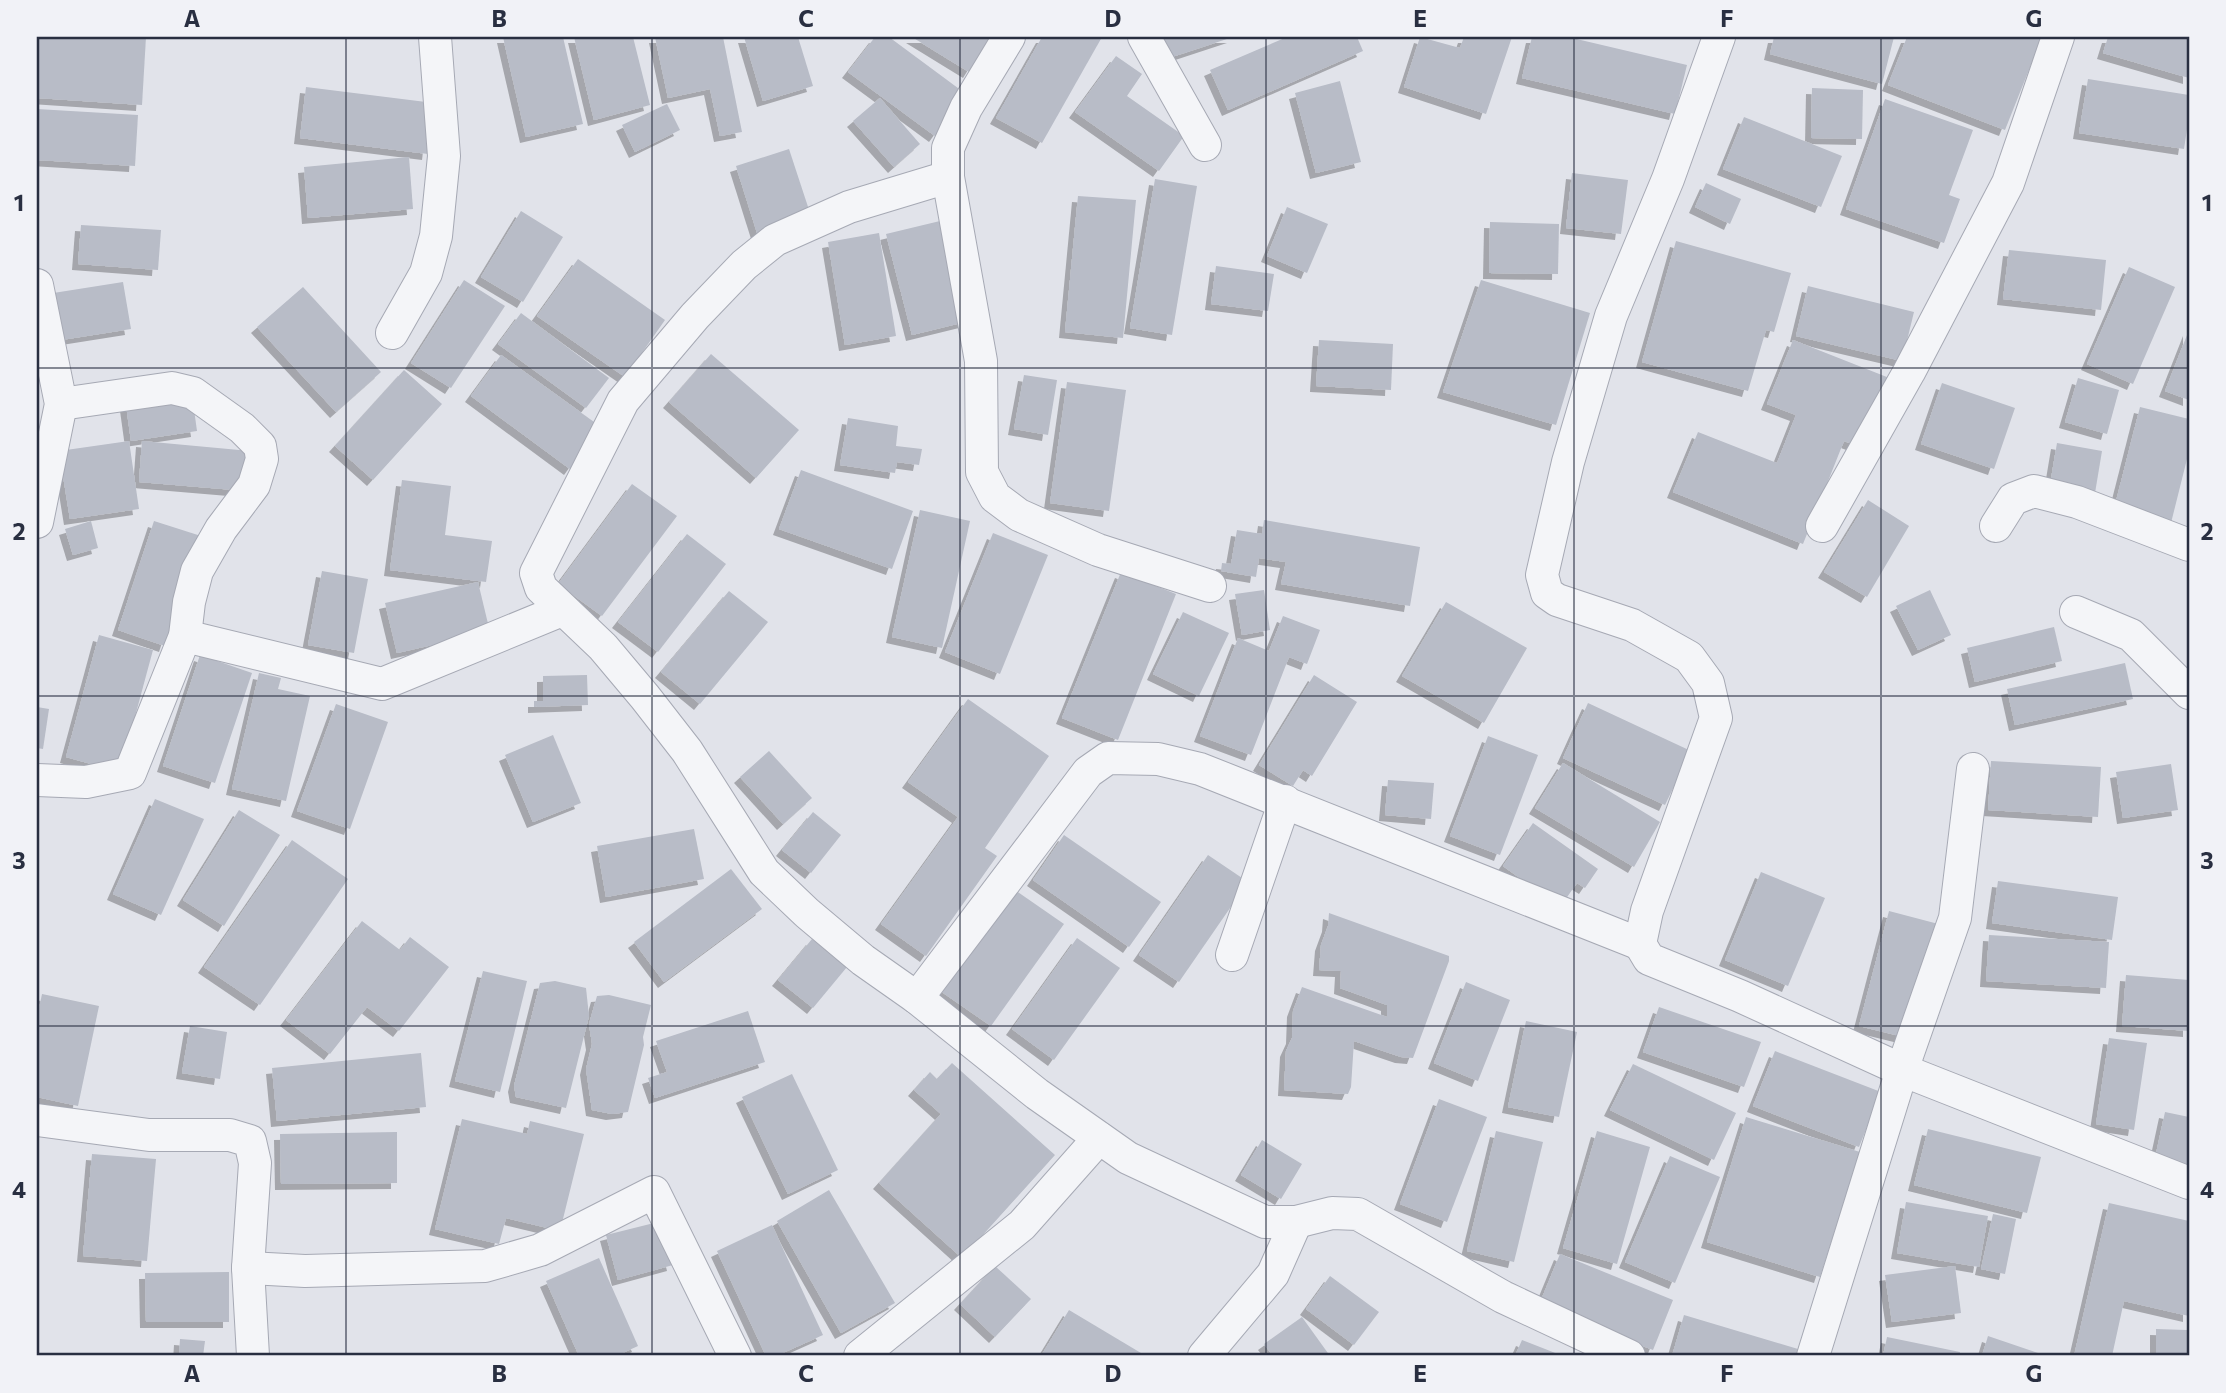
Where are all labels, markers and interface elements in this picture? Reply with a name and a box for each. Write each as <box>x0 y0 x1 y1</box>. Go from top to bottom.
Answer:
text: A <box>184 4 201 32</box>
text: B <box>491 4 507 32</box>
text: C <box>798 4 814 32</box>
text: D <box>1105 4 1122 32</box>
text: E <box>1413 4 1427 32</box>
text: F <box>1720 4 1734 32</box>
text: G <box>2026 4 2042 32</box>
text: 1 <box>14 188 24 216</box>
text: 1 <box>2202 188 2212 216</box>
text: 2 <box>12 517 26 545</box>
text: 2 <box>2200 517 2214 545</box>
text: 3 <box>12 846 26 874</box>
text: 3 <box>2200 846 2214 874</box>
text: 4 <box>12 1175 26 1203</box>
text: 4 <box>2200 1175 2214 1203</box>
text: A <box>184 1359 201 1387</box>
text: B <box>491 1359 507 1387</box>
text: C <box>798 1359 814 1387</box>
text: D <box>1105 1359 1122 1387</box>
text: E <box>1413 1359 1427 1387</box>
text: F <box>1720 1359 1734 1387</box>
text: G <box>2026 1359 2042 1387</box>

